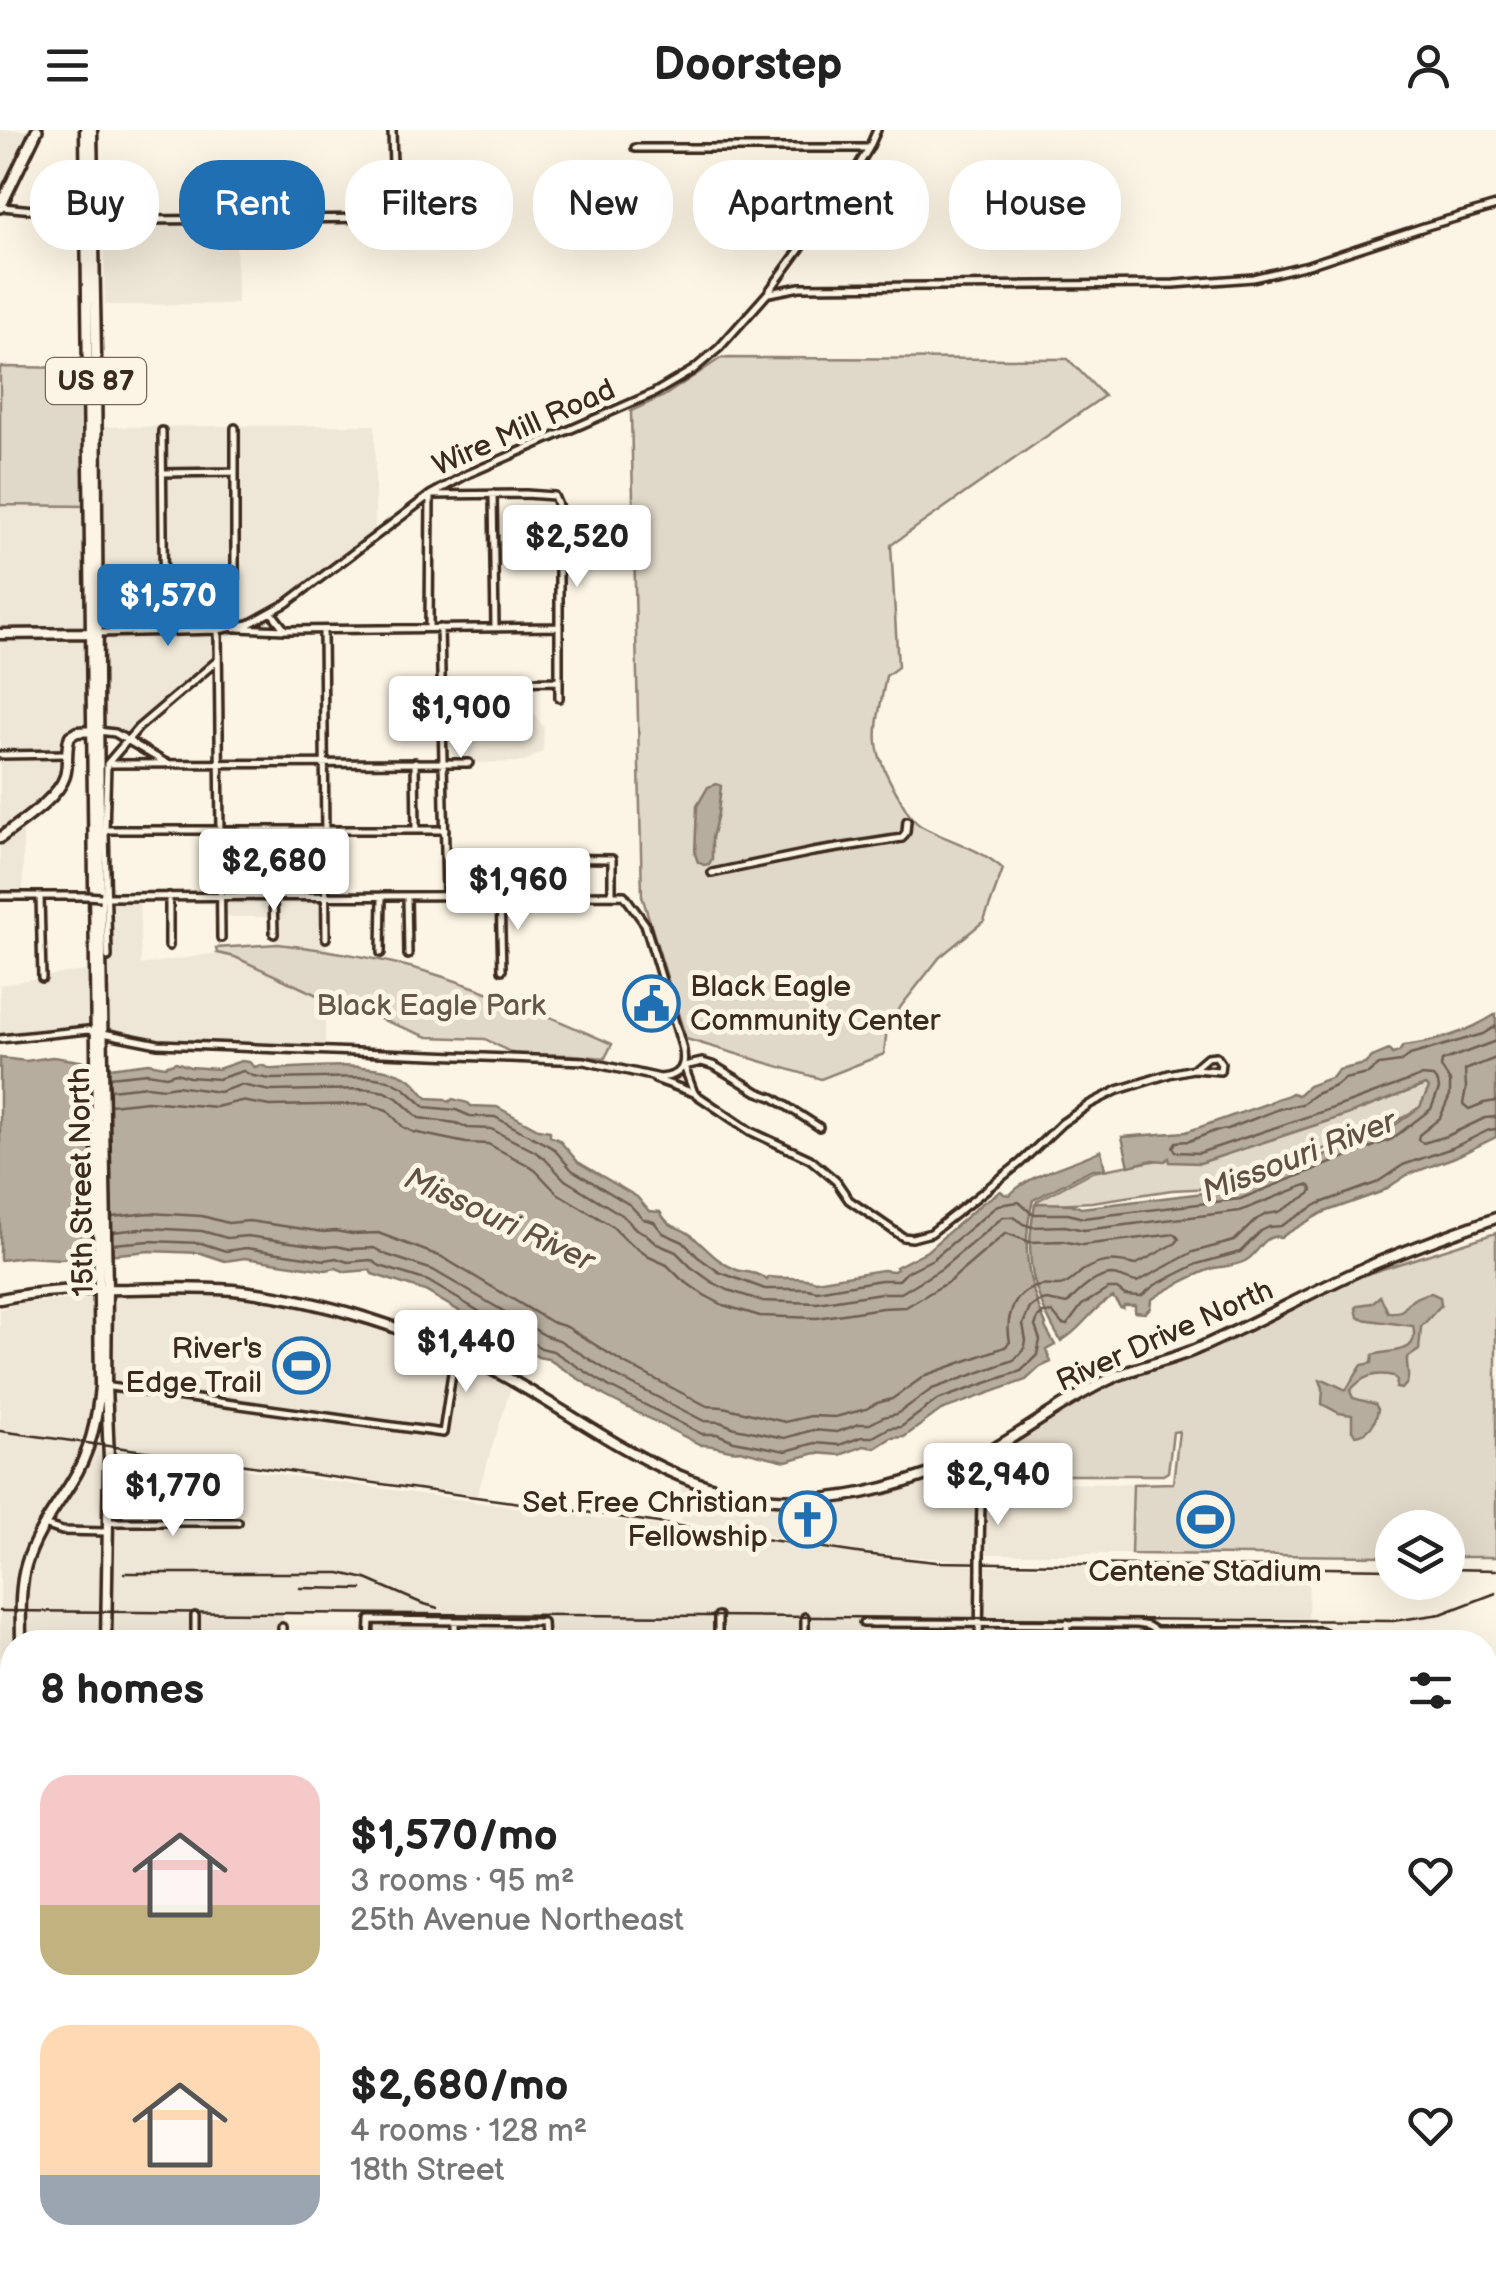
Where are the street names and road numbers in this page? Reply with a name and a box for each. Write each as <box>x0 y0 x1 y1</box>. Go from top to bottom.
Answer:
road number: US 87 <box>46 358 146 404</box>
street label: Wire Mill Road <box>427 372 621 484</box>
street label: 15th Street North <box>62 1067 102 1297</box>
street label: River Drive North <box>1051 1272 1279 1400</box>

